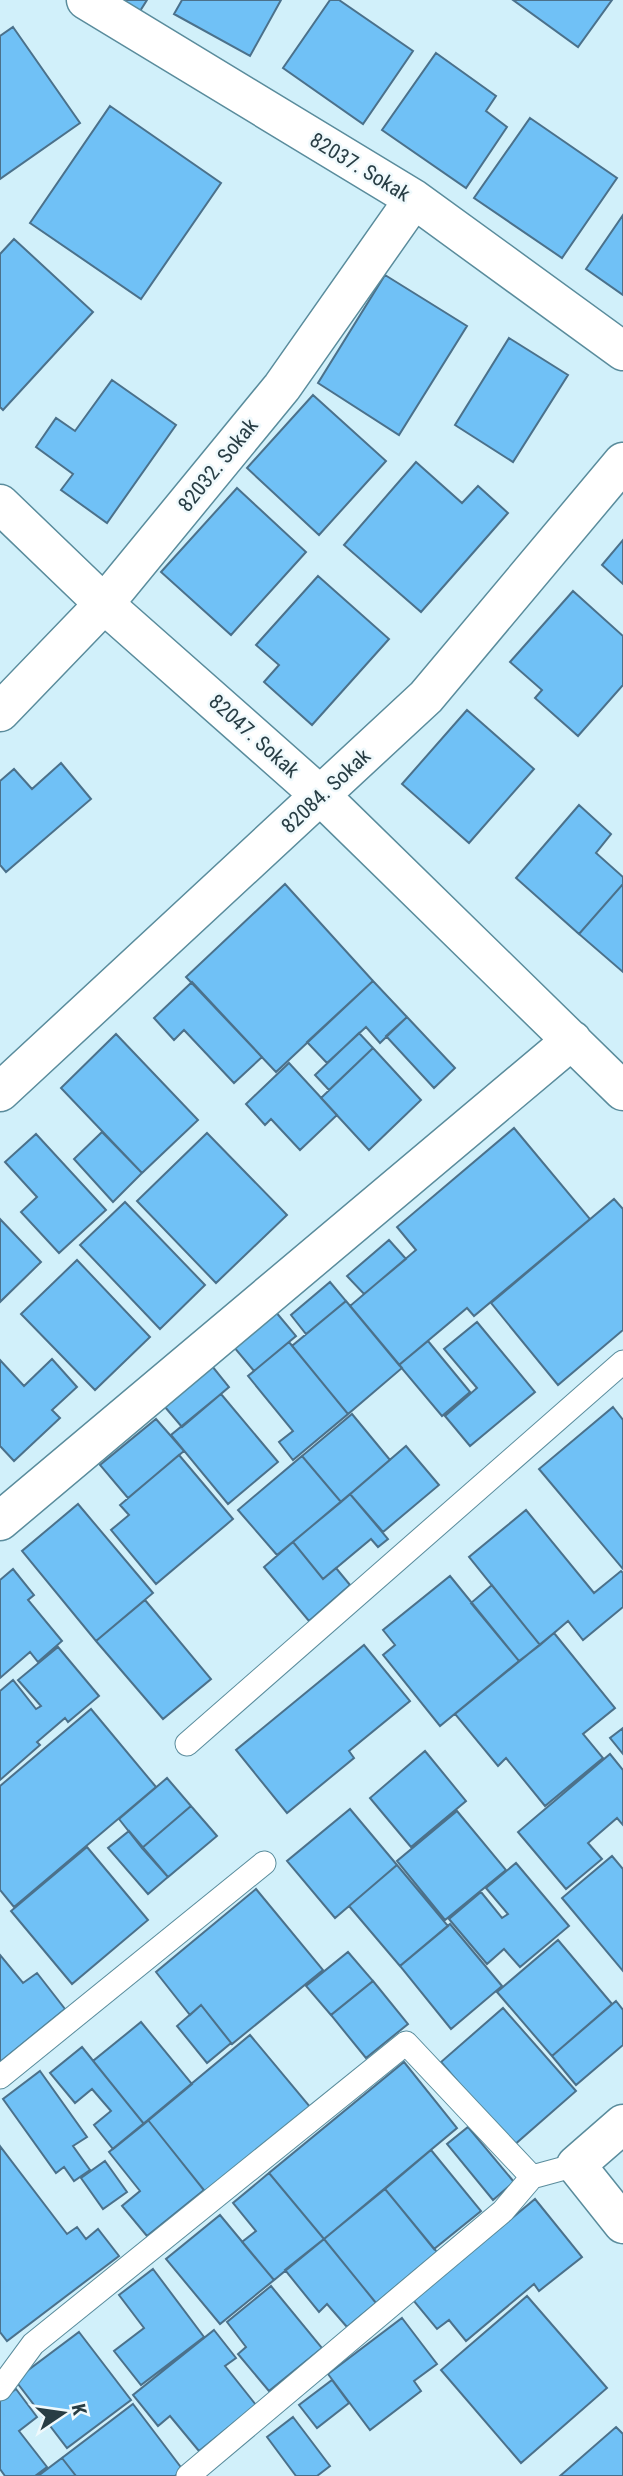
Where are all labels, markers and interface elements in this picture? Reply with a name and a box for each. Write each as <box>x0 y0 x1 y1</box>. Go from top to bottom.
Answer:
street label: 82037. Sokak <box>306 128 415 207</box>
street label: 82032. Sokak <box>173 413 263 516</box>
street label: 82047. Sokak <box>204 689 304 783</box>
street label: 82084. Sokak <box>277 743 376 838</box>
north arrow <box>28 2378 98 2448</box>
text: K <box>67 2402 92 2417</box>

